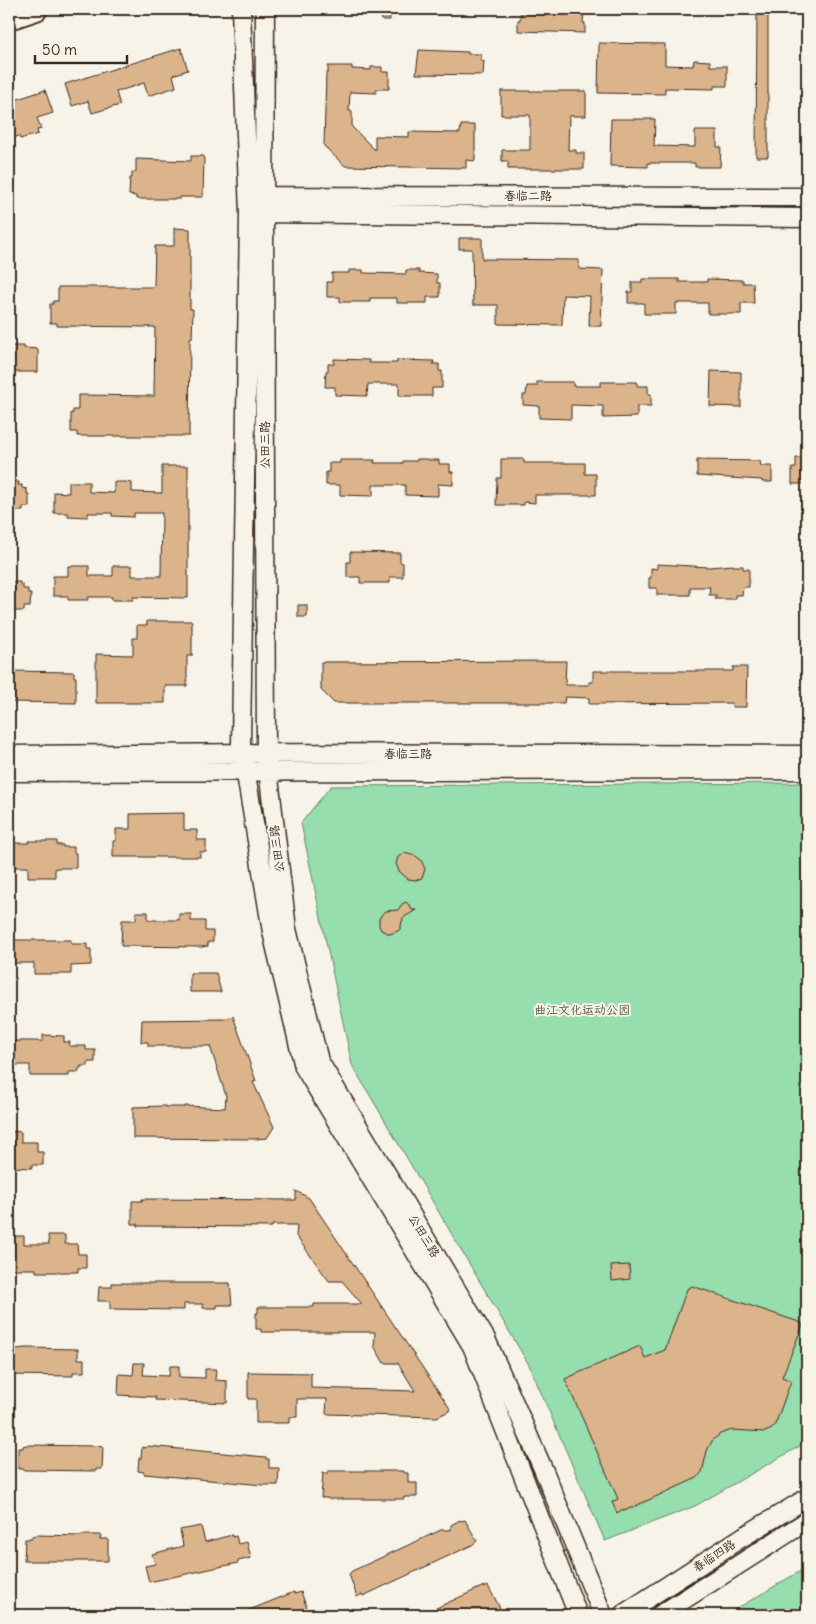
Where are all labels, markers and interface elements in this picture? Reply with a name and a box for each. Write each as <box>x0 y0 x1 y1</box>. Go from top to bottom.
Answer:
scale bar <box>35 32 128 64</box>
text: 50 m <box>42 40 77 59</box>
street label: 春临二路 <box>504 188 552 203</box>
street label: 公田三路 <box>257 421 272 469</box>
street label: 春临三路 <box>384 746 432 761</box>
street label: 公田三路 <box>266 824 287 874</box>
park label: 曲江文化运动公园 <box>534 1002 630 1017</box>
street label: 公田三路 <box>406 1211 443 1260</box>
street label: 春临四路 <box>690 1536 738 1575</box>

